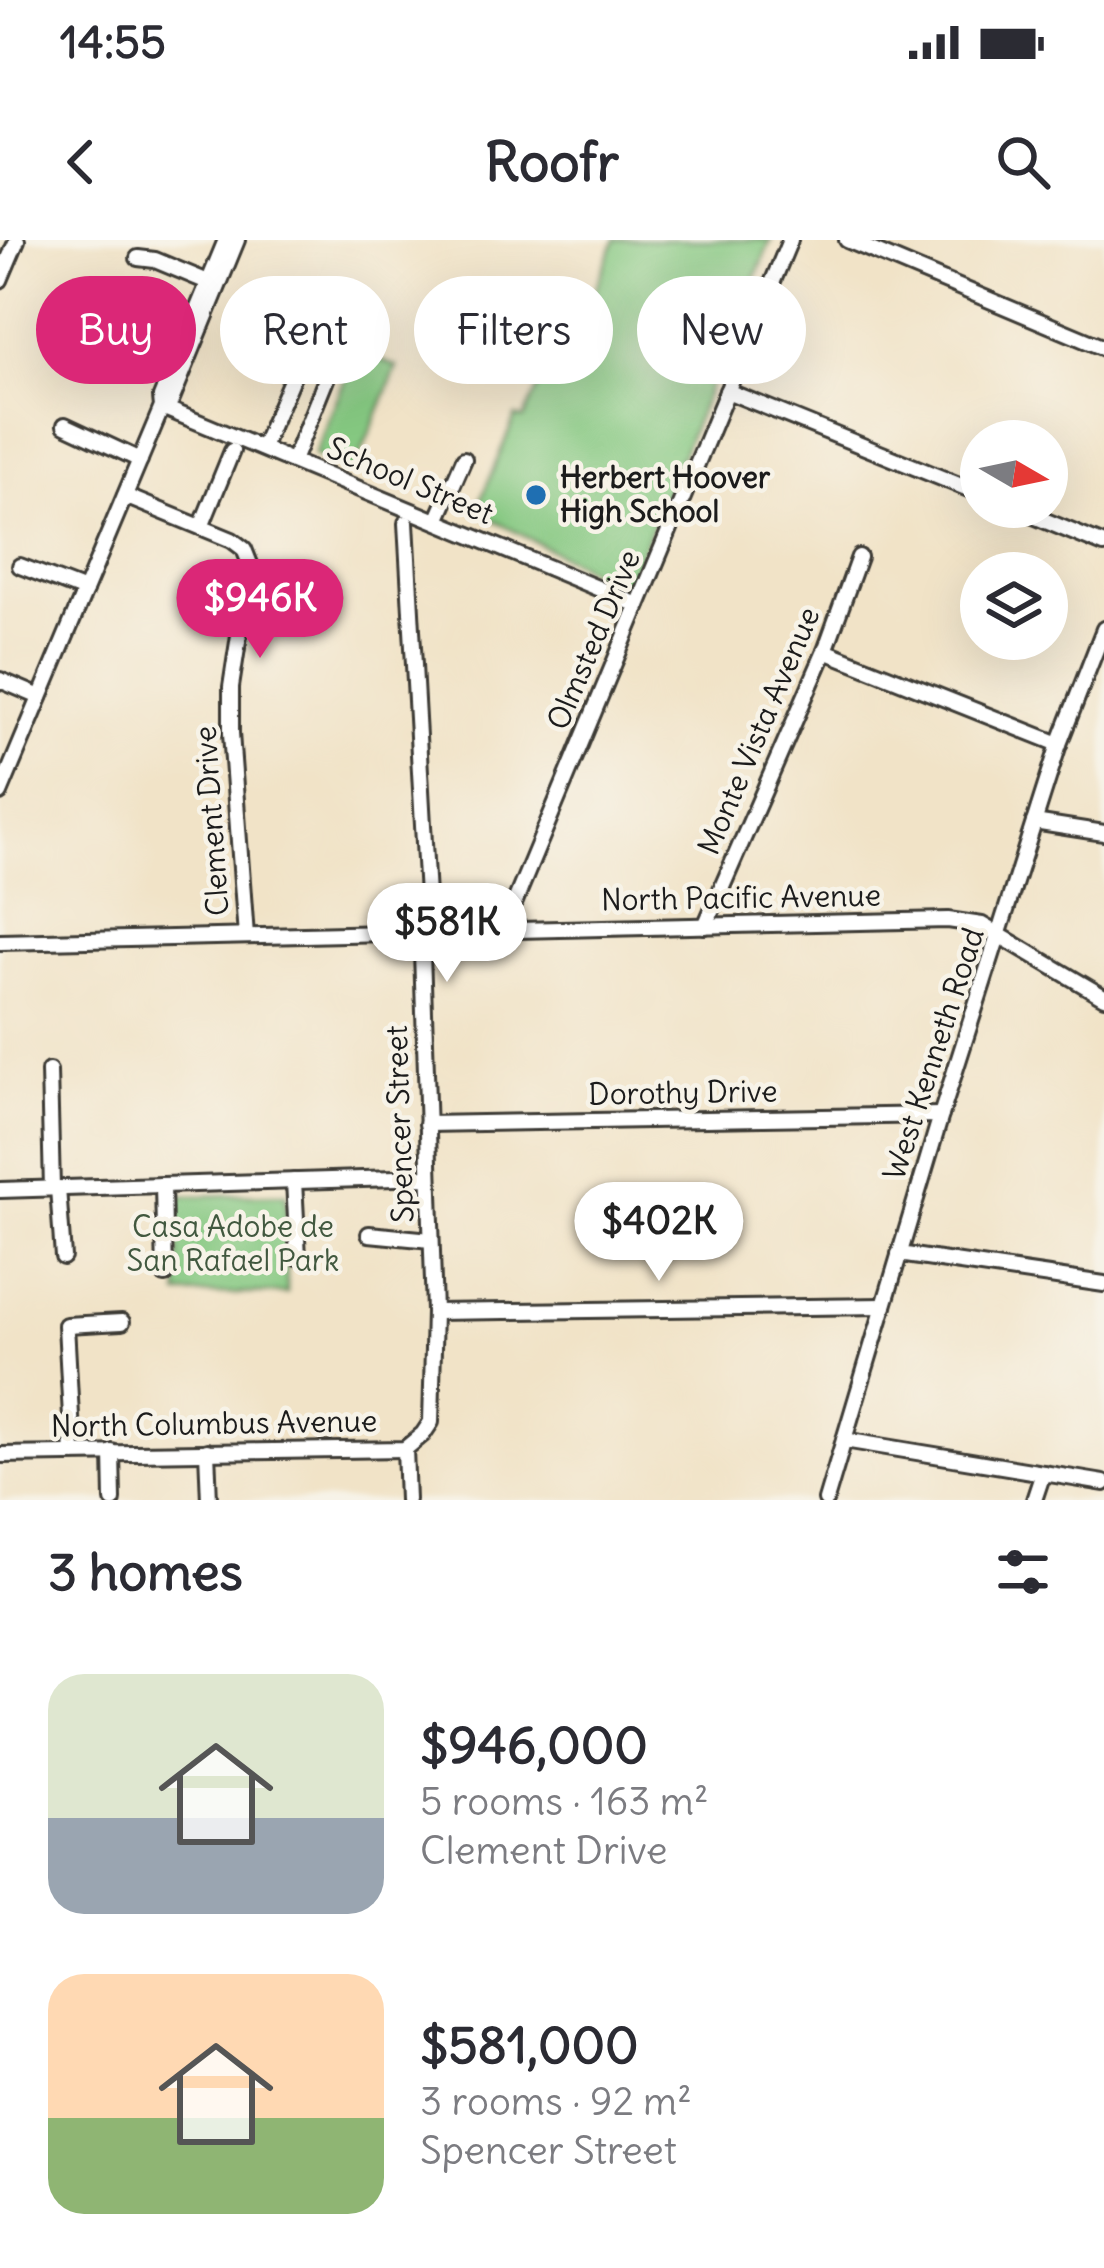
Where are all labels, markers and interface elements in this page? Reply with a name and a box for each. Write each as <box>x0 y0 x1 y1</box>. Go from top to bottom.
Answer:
text: 14:55 <box>60 14 166 70</box>
text: Roofr <box>485 128 619 196</box>
icon: back <box>48 129 114 195</box>
icon: search <box>990 129 1056 195</box>
chip: Buy <box>36 276 196 384</box>
chip: Rent <box>220 276 390 384</box>
chip: Filters <box>414 276 613 384</box>
chip: New <box>637 276 806 384</box>
north arrow <box>960 420 1068 528</box>
map controls <box>960 420 1068 660</box>
street label: School Street <box>322 428 499 532</box>
place label: Herbert Hoover High School <box>560 458 771 530</box>
marker: Herbert Hoover High School <box>523 482 549 508</box>
street label: Olmsted Drive <box>538 544 648 735</box>
button: layers <box>960 552 1068 660</box>
pin: $946K <box>176 559 344 661</box>
text: $946K <box>203 573 317 622</box>
street label: Monte Vista Avenue <box>689 601 827 860</box>
street label: Clement Drive <box>185 725 237 917</box>
street label: North Pacific Avenue <box>601 876 881 918</box>
pin: $581K <box>363 883 531 985</box>
text: $581K <box>394 897 500 946</box>
street label: West Kenneth Road <box>874 923 992 1185</box>
street label: Spencer Street <box>377 1025 421 1223</box>
street label: Dorothy Drive <box>588 1071 778 1113</box>
pin: $402K <box>575 1182 743 1284</box>
text: $402K <box>601 1196 717 1245</box>
park label: Casa Adobe de San Rafael Park <box>127 1207 339 1279</box>
street label: North Columbus Avenue <box>50 1401 377 1445</box>
icon: filters <box>990 1539 1056 1605</box>
text: 3 homes <box>48 1540 243 1604</box>
text: $946,000 <box>420 1713 648 1777</box>
icon: home <box>144 1722 288 1866</box>
text: 5 rooms · 163 m² <box>420 1777 708 1826</box>
text: Clement Drive <box>420 1826 668 1875</box>
text: $581,000 <box>420 2013 639 2077</box>
icon: home <box>144 2022 288 2166</box>
text: 3 rooms · 92 m² <box>420 2077 692 2126</box>
text: Spencer Street <box>420 2126 677 2175</box>

